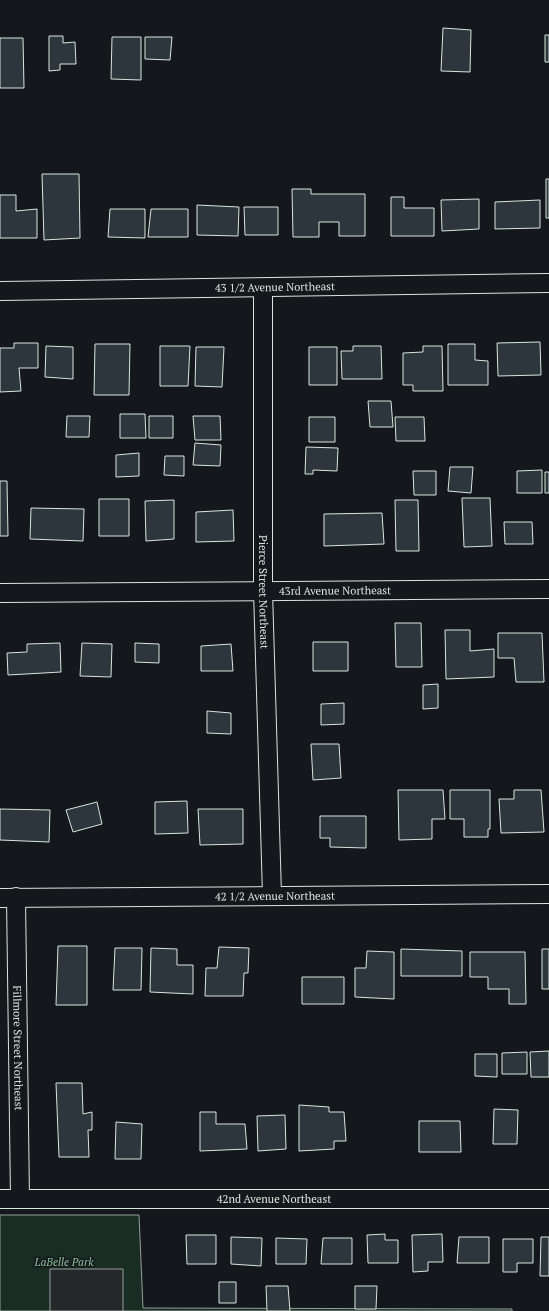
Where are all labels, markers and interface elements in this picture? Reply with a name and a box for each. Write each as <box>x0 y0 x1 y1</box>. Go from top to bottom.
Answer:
street label: 43 1/2 Avenue Northeast <box>215 279 335 295</box>
street label: Pierce Street Northeast <box>256 535 272 649</box>
street label: 43rd Avenue Northeast <box>279 583 391 598</box>
street label: 42 1/2 Avenue Northeast <box>215 889 335 903</box>
street label: Fillmore Street Northeast <box>10 985 26 1111</box>
street label: 42nd Avenue Northeast <box>217 1192 331 1206</box>
park label: LaBelle Park <box>34 1255 94 1269</box>

